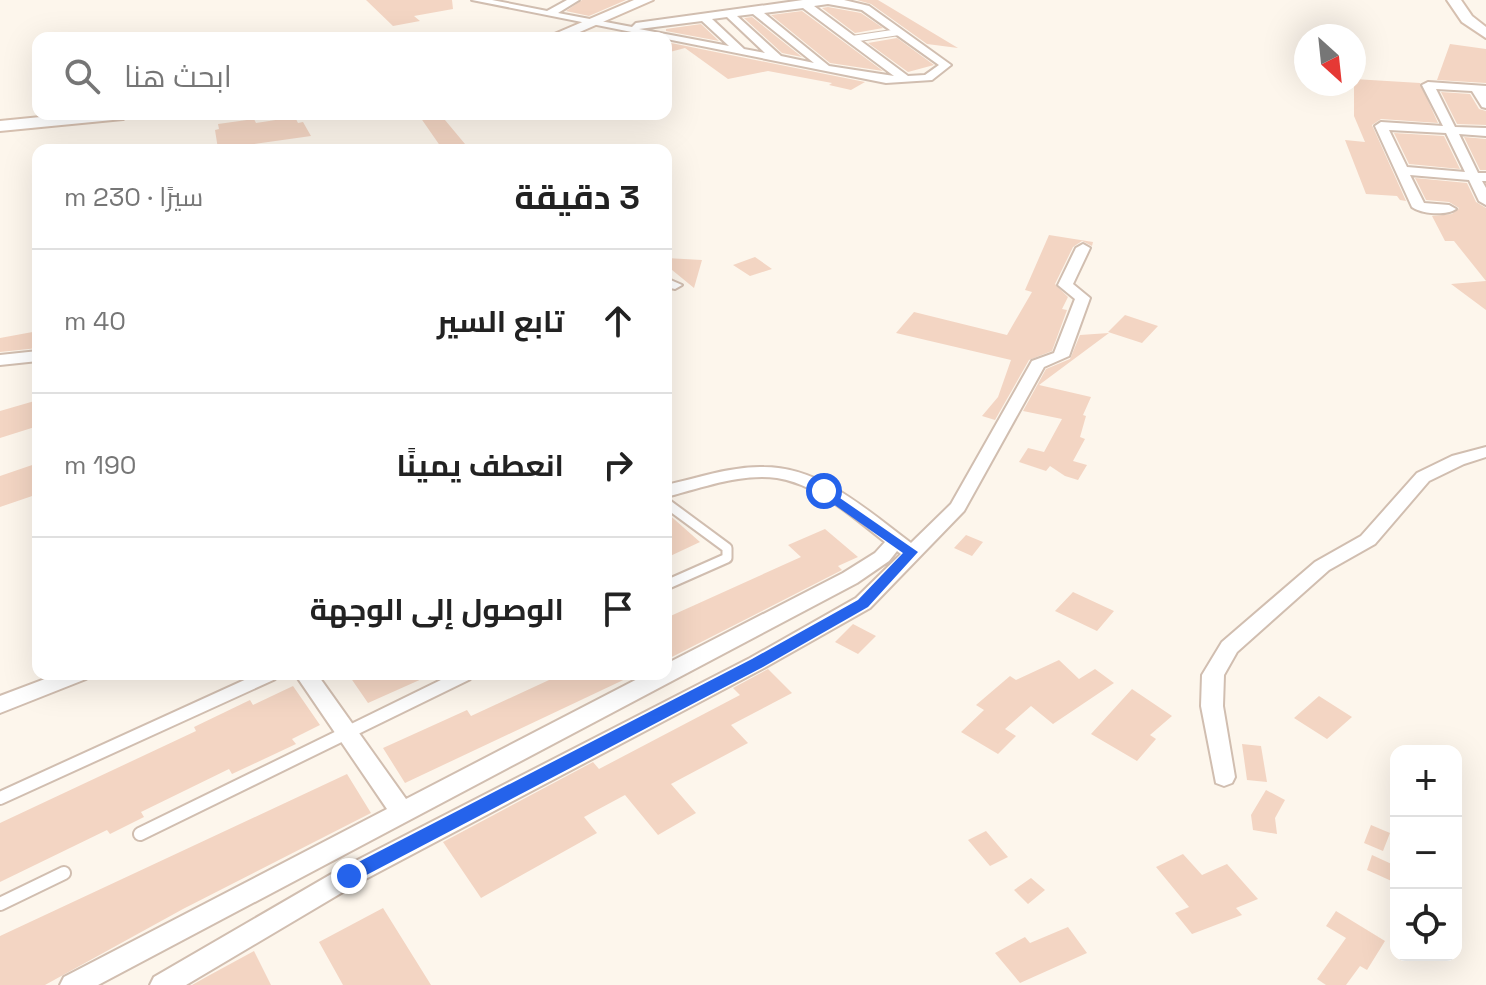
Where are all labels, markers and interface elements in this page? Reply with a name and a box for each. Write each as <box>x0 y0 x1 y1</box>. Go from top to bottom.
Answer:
north arrow <box>1294 24 1366 96</box>
search box <box>32 32 672 120</box>
icon: search <box>60 54 104 98</box>
text: ابحث هنا <box>124 57 232 96</box>
text: 3 دقيقة <box>515 176 640 219</box>
text: سيرًا · 230 m <box>64 180 203 214</box>
icon: ahead <box>596 299 640 343</box>
text: تابع السير <box>437 302 564 341</box>
text: 40 m <box>64 304 126 338</box>
icon: right <box>596 443 640 487</box>
text: انعطف يمينًا <box>396 446 564 485</box>
text: 190 m <box>64 448 137 482</box>
route start <box>806 473 842 509</box>
icon: arrive <box>596 587 640 631</box>
text: الوصول إلى الوجهة <box>310 590 564 629</box>
map controls <box>1390 745 1462 961</box>
button: + <box>1390 745 1462 817</box>
button: − <box>1390 817 1462 889</box>
route end <box>331 858 367 894</box>
button: locate <box>1390 889 1462 961</box>

